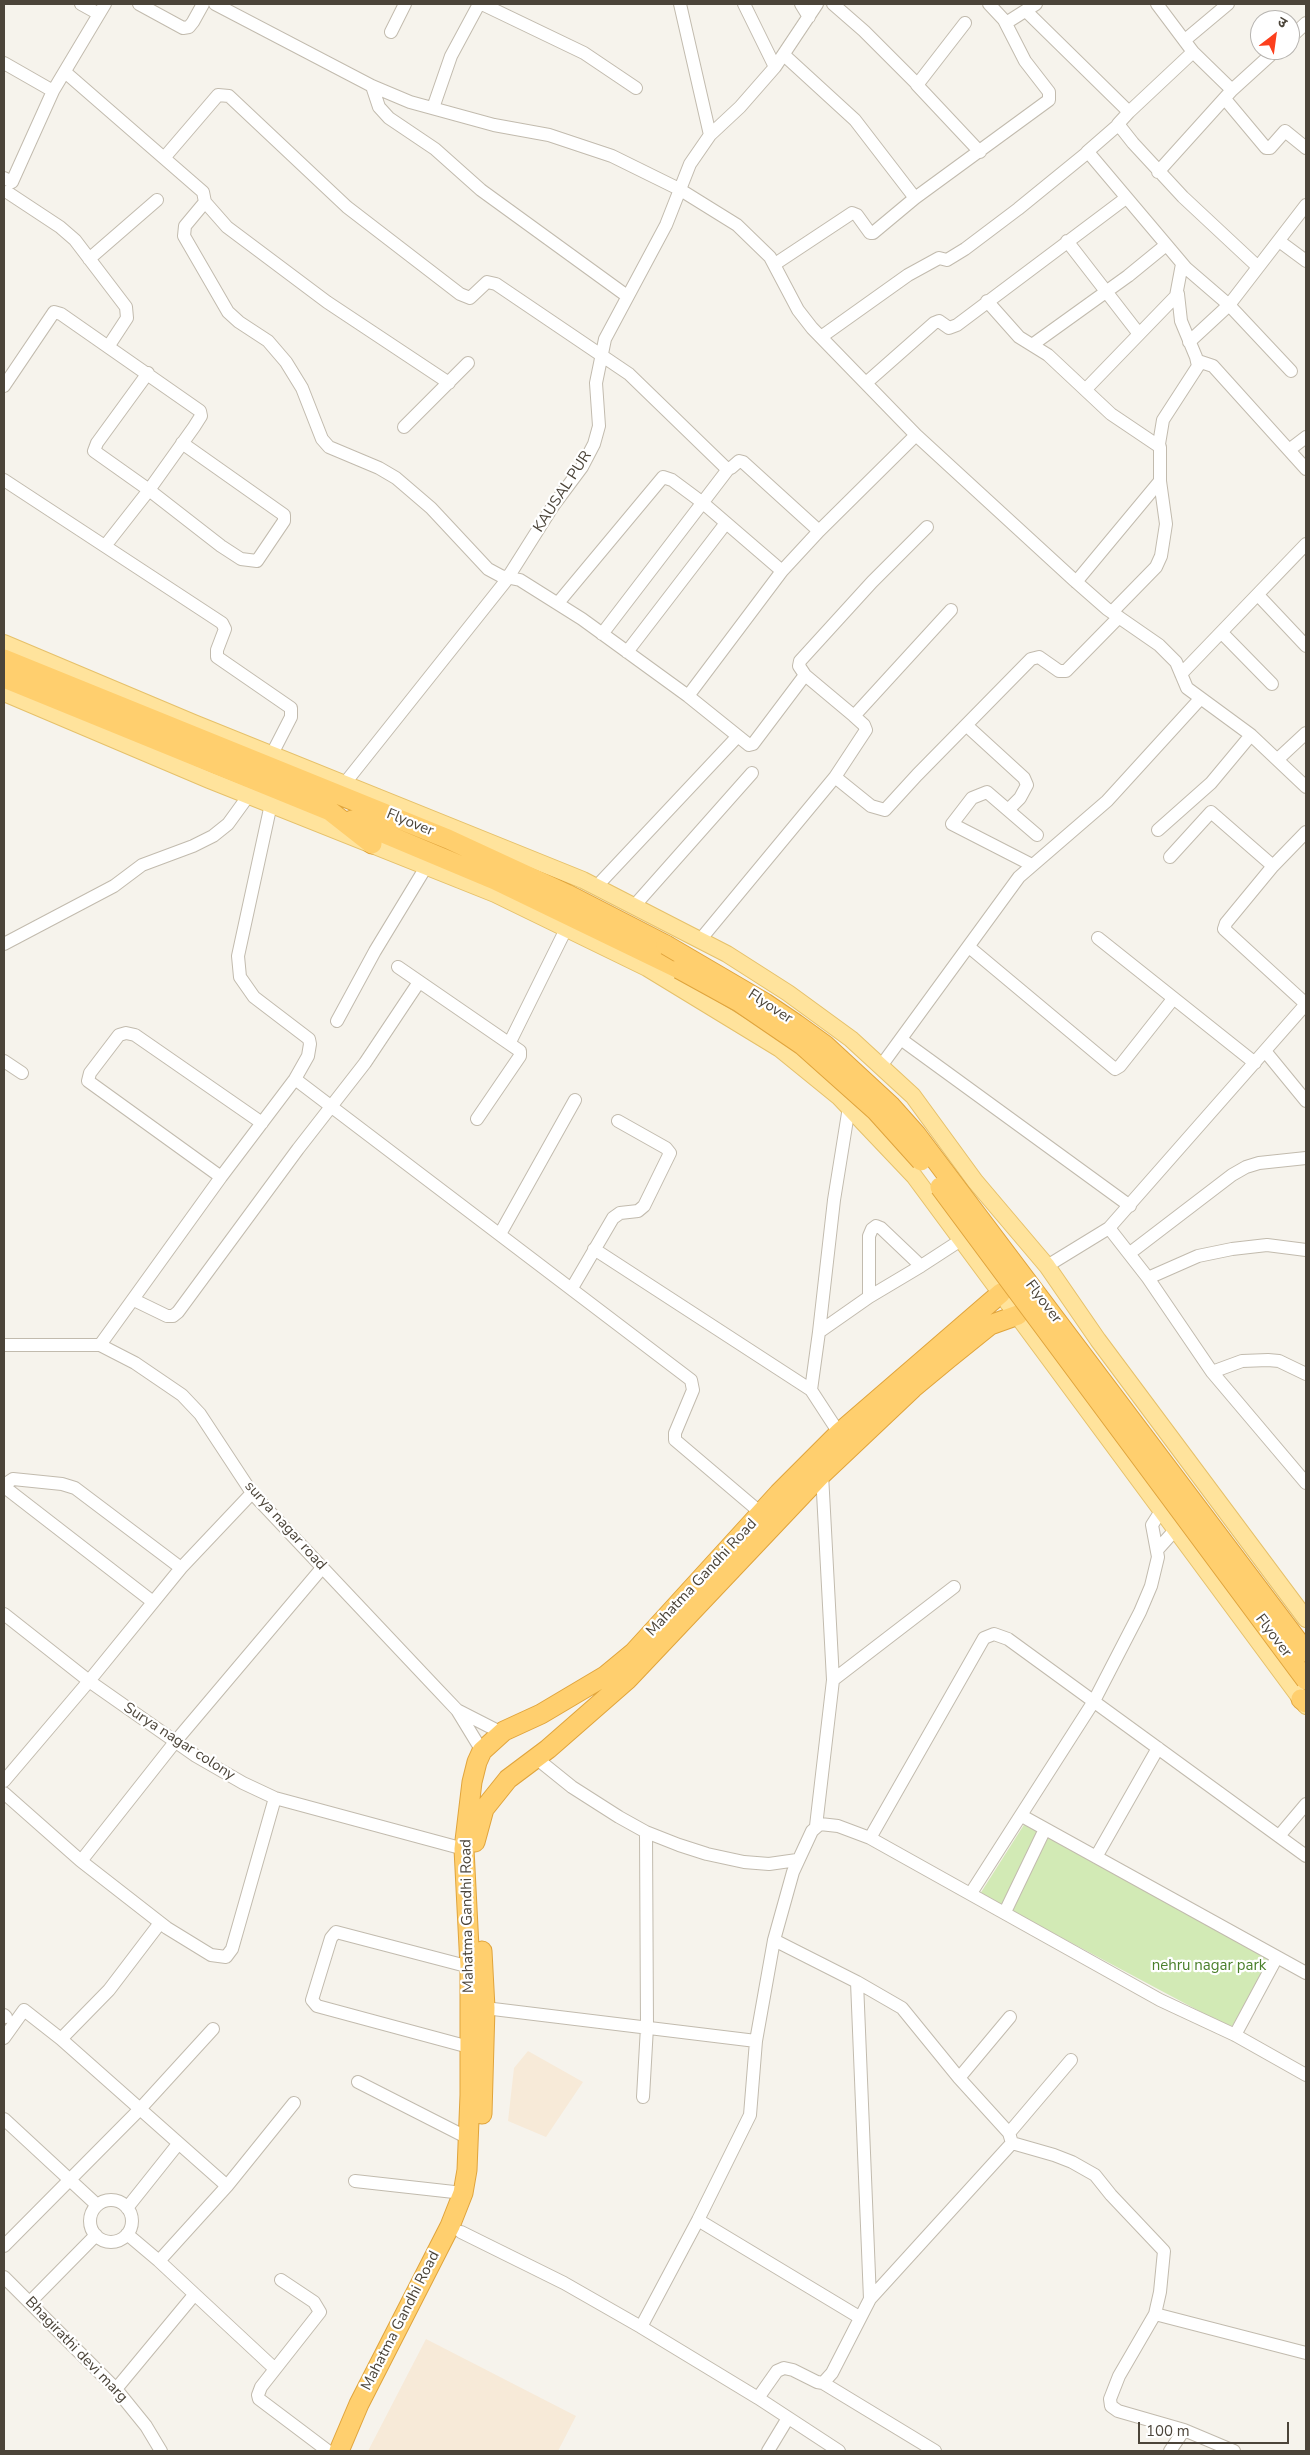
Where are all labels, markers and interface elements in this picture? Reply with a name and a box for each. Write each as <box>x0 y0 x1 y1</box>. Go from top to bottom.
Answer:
north arrow <box>1250 10 1300 60</box>
text: उ <box>1274 12 1291 33</box>
street label: KAUSAL PUR <box>530 448 596 536</box>
street label: Flyover <box>384 805 436 841</box>
street label: Flyover <box>744 986 796 1028</box>
street label: Flyover <box>1021 1277 1065 1327</box>
street label: surya nagar road <box>240 1478 330 1574</box>
street label: Mahatma Gandhi Road <box>643 1516 761 1640</box>
street label: Flyover <box>1251 1611 1295 1661</box>
street label: Surya nagar colony <box>120 1699 238 1785</box>
street label: Mahatma Gandhi Road <box>458 1839 478 1993</box>
park label: nehru nagar park <box>1152 1957 1266 1975</box>
street label: Mahatma Gandhi Road <box>358 2248 444 2394</box>
street label: Bhagirathi devi marg <box>21 2293 131 2407</box>
scale bar <box>1140 2412 1291 2444</box>
text: 100 m <box>1146 2421 1190 2441</box>

